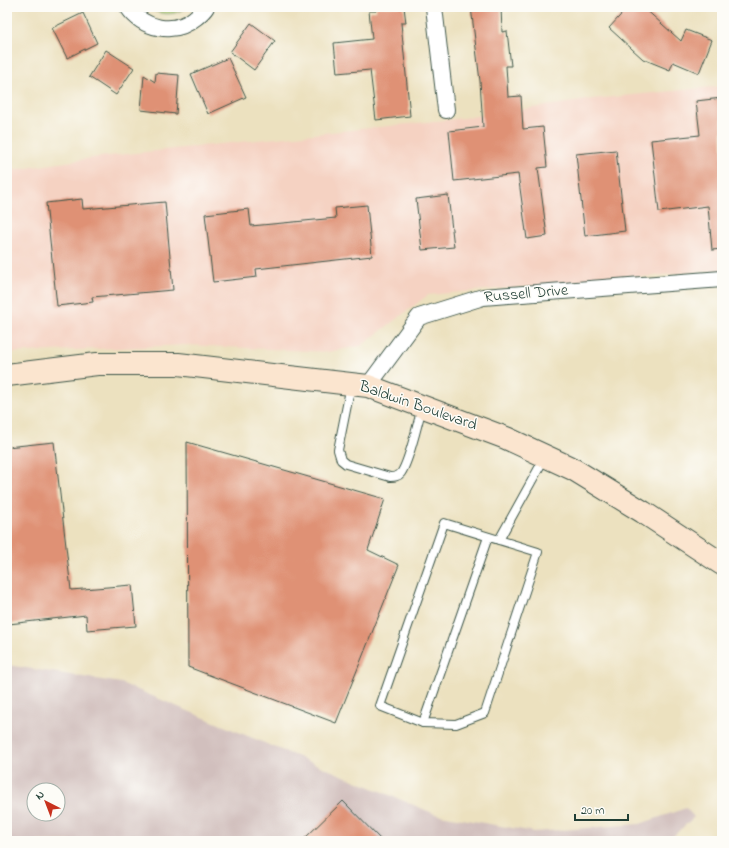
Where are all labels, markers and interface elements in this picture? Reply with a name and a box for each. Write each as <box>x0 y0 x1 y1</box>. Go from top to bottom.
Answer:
street label: Russell Drive <box>483 278 570 310</box>
street label: Baldwin Boulevard <box>355 374 480 437</box>
north arrow <box>26 782 66 822</box>
text: N <box>32 787 48 804</box>
scale bar <box>575 796 628 822</box>
text: 20 m <box>581 802 604 820</box>

